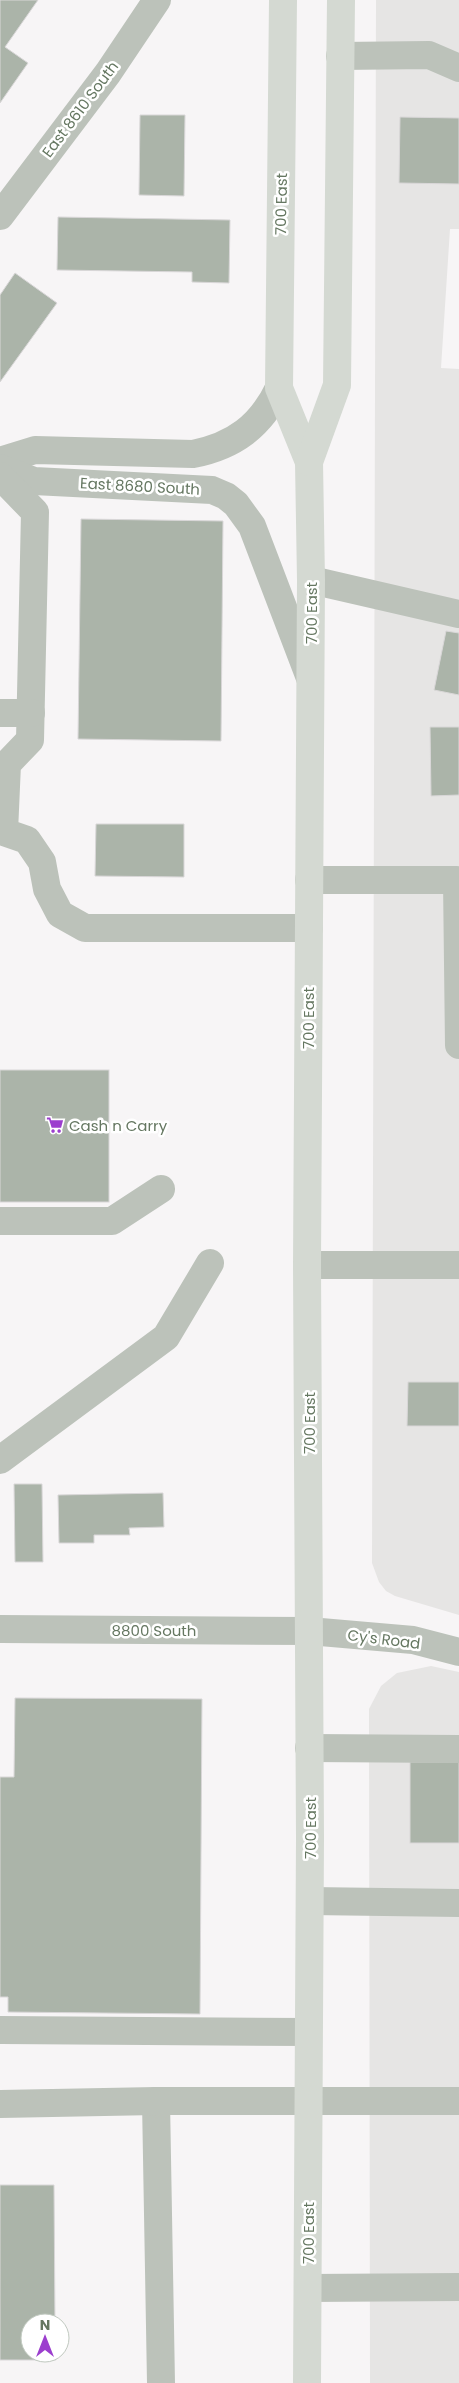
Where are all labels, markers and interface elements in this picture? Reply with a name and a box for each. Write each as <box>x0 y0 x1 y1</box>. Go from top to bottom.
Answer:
street label: East 8610 South <box>37 57 123 161</box>
street label: 700 East <box>270 173 292 235</box>
street label: East 8680 South <box>79 472 201 500</box>
street label: 700 East <box>301 582 322 644</box>
street label: 700 East <box>298 987 319 1049</box>
supermarket icon: Cash n Carry <box>45 1115 65 1135</box>
place label: Cash n Carry <box>69 1115 168 1136</box>
street label: 700 East <box>299 1392 320 1454</box>
street label: 8800 South <box>112 1620 196 1641</box>
street label: Cy's Road <box>346 1624 422 1654</box>
street label: 700 East <box>300 1797 321 1859</box>
street label: 700 East <box>298 2202 319 2264</box>
north arrow <box>20 2313 70 2363</box>
text: N <box>40 2315 50 2335</box>

